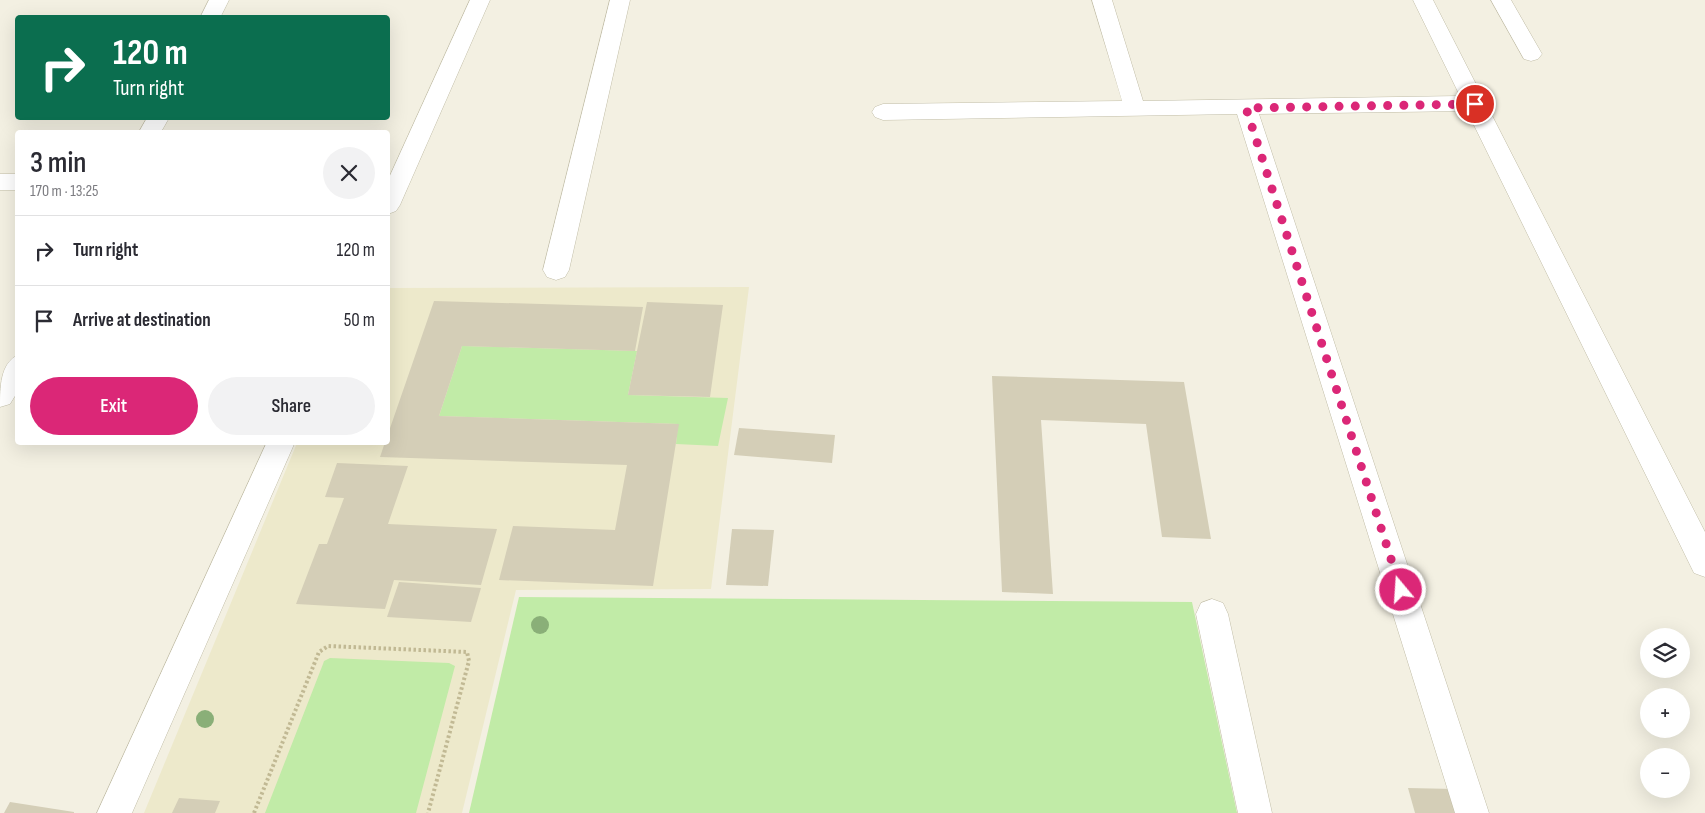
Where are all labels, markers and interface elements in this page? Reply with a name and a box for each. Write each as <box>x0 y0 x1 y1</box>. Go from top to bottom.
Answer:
text: 120 m <box>113 32 188 75</box>
icon: right <box>30 35 95 100</box>
text: Turn right <box>113 75 184 102</box>
pin <box>1454 83 1496 125</box>
icon: arrive <box>1461 90 1489 118</box>
text: 3 min <box>30 145 86 181</box>
button: close <box>323 147 375 199</box>
text: 170 m · 13:25 <box>30 182 98 201</box>
icon: right <box>30 237 58 265</box>
text: Turn right <box>73 239 138 262</box>
text: 120 m <box>337 239 375 262</box>
icon: arrive <box>30 307 58 335</box>
text: Arrive at destination <box>73 309 211 332</box>
text: 50 m <box>344 309 375 332</box>
button: Exit <box>30 377 198 435</box>
button: Share <box>208 377 375 435</box>
position arrow <box>1374 563 1426 615</box>
map controls <box>1640 628 1690 798</box>
button: layers <box>1640 628 1690 678</box>
button: + <box>1640 688 1690 738</box>
button: − <box>1640 748 1690 798</box>

